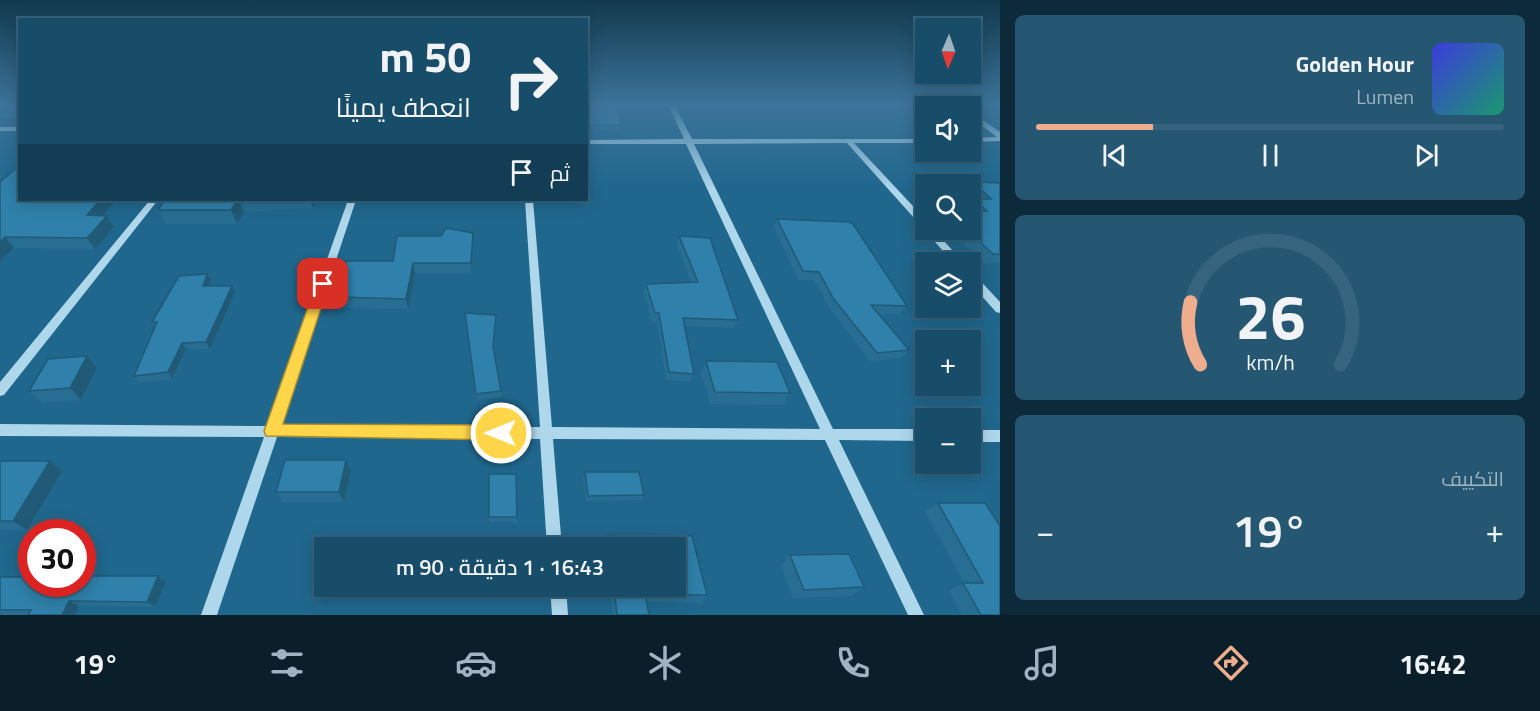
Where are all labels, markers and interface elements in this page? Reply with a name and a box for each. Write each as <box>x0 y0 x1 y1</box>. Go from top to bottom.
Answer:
north arrow <box>915 18 981 84</box>
map controls <box>915 18 981 474</box>
text: 50 m <box>379 24 471 88</box>
icon: right <box>492 42 570 120</box>
text: Golden Hour <box>1296 47 1414 81</box>
text: Lumen <box>1356 81 1414 112</box>
text: انعطف يمينًا <box>335 86 471 127</box>
button: sound <box>915 96 981 162</box>
icon: previous <box>1098 139 1131 172</box>
icon: pause <box>1254 139 1287 172</box>
icon: next <box>1410 139 1443 172</box>
icon: arrive <box>505 156 538 189</box>
text: ثم <box>550 156 570 190</box>
button: search <box>915 174 981 240</box>
button: layers <box>915 252 981 318</box>
pin <box>297 258 348 309</box>
icon: arrive <box>306 267 339 300</box>
text: 26 <box>1235 268 1305 363</box>
button: + <box>915 330 981 396</box>
text: km/h <box>1246 346 1294 378</box>
position arrow <box>469 401 533 465</box>
button: − <box>915 408 981 474</box>
text: التكييف <box>1441 463 1504 494</box>
text: 19° <box>1232 496 1308 564</box>
text: − <box>1036 506 1054 556</box>
text: + <box>1486 506 1504 556</box>
speed limit sign: 30 <box>18 519 96 597</box>
text: 16:43 · 1 دقيقة · 90 m <box>396 550 604 584</box>
icon: filters <box>266 642 308 684</box>
icon: car <box>455 642 497 684</box>
icon: climate <box>644 642 686 684</box>
icon: phone <box>832 642 874 684</box>
icon: music <box>1021 642 1063 684</box>
icon: directions <box>1210 642 1252 684</box>
text: 19° <box>74 643 119 684</box>
text: 16:42 <box>1399 643 1467 684</box>

